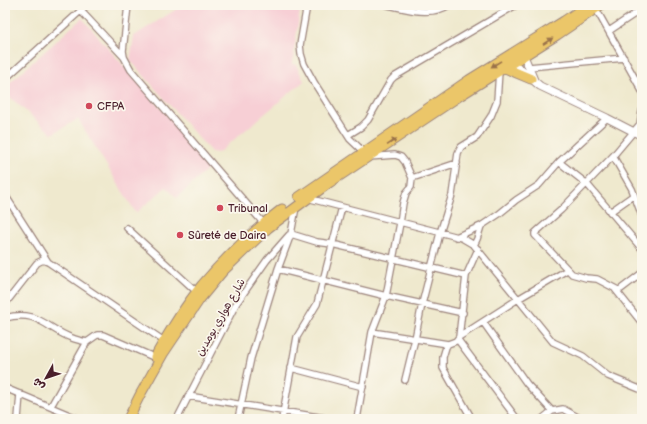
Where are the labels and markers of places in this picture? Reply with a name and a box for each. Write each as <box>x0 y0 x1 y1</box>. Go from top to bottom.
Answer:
place label: CFPA <box>97 100 125 113</box>
marker: CFPA <box>84 101 94 111</box>
place label: Tribunal <box>228 202 268 215</box>
marker: Tribunal <box>215 203 225 213</box>
place label: Sûreté de Daira <box>188 229 266 242</box>
marker: Sûreté de Daira <box>175 230 185 240</box>

